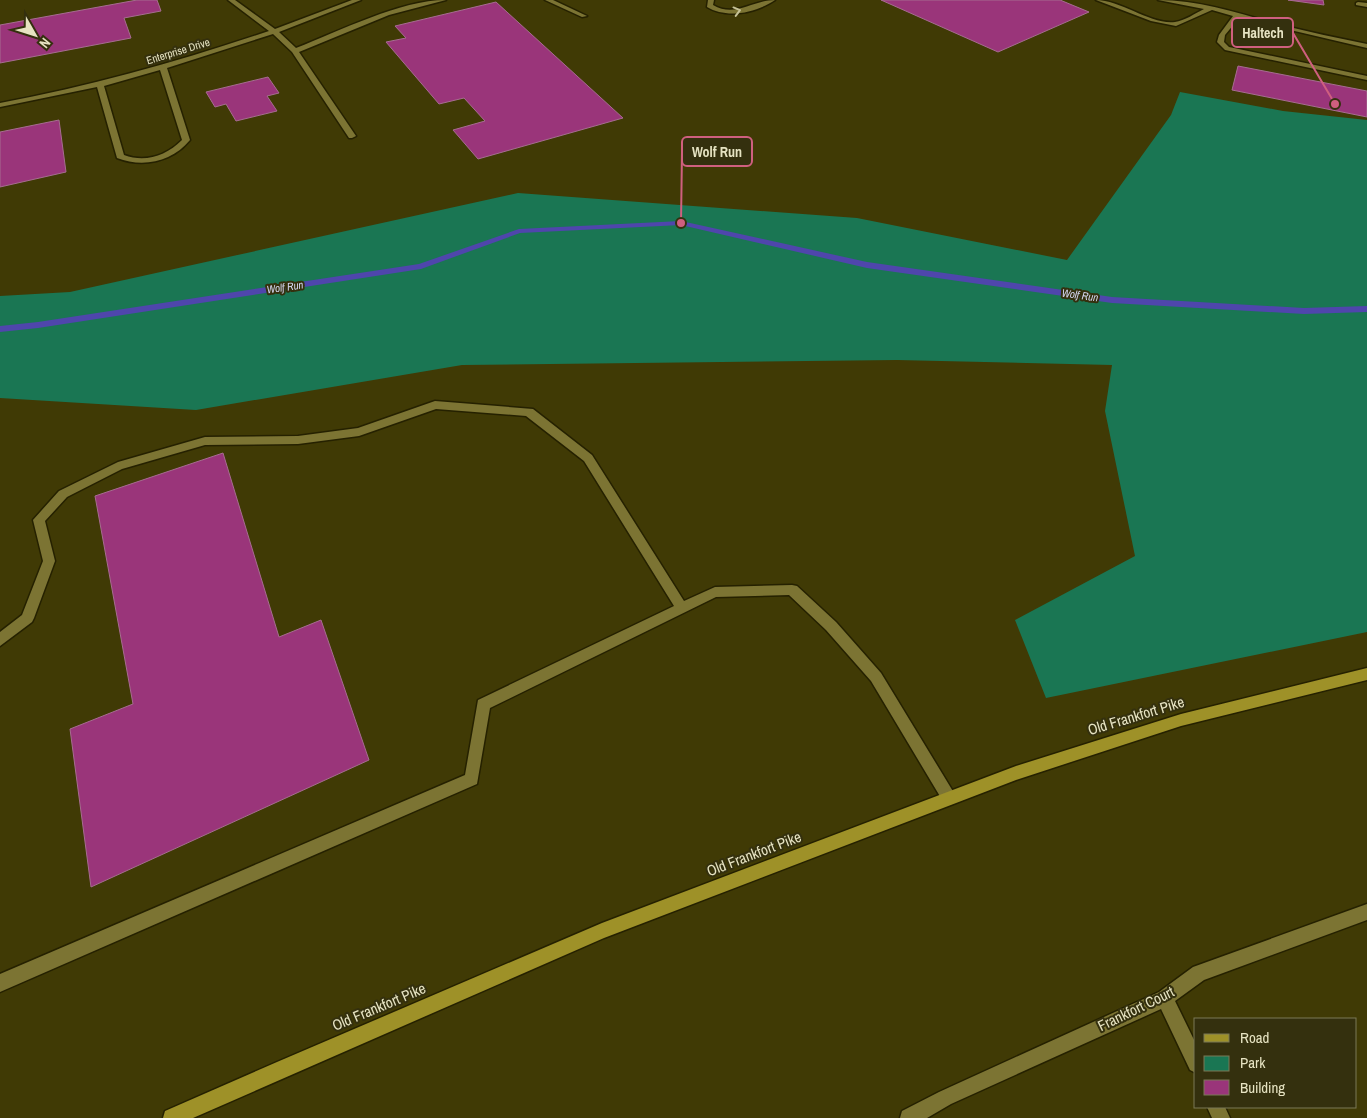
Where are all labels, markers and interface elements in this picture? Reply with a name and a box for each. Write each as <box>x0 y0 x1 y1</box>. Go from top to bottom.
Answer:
one-way arrow <box>732 7 741 17</box>
north arrow <box>10 10 60 60</box>
callout: Haltech <box>1232 18 1293 47</box>
text: Haltech <box>1242 24 1284 42</box>
text: N <box>35 34 55 52</box>
street label: Enterprise Drive <box>145 35 211 67</box>
callout: Wolf Run <box>682 137 752 166</box>
text: Wolf Run <box>692 143 742 161</box>
water label: Wolf Run <box>266 277 304 297</box>
water label: Wolf Run <box>1061 285 1099 305</box>
street label: Old Frankfort Pike <box>1085 691 1187 740</box>
street label: Old Frankfort Pike <box>703 826 804 881</box>
street label: Old Frankfort Pike <box>329 977 429 1036</box>
street label: Frankfort Court <box>1094 981 1178 1036</box>
legend <box>1194 1018 1357 1108</box>
text: Road <box>1240 1027 1269 1048</box>
text: Park <box>1240 1052 1266 1073</box>
text: Building <box>1240 1077 1285 1098</box>

